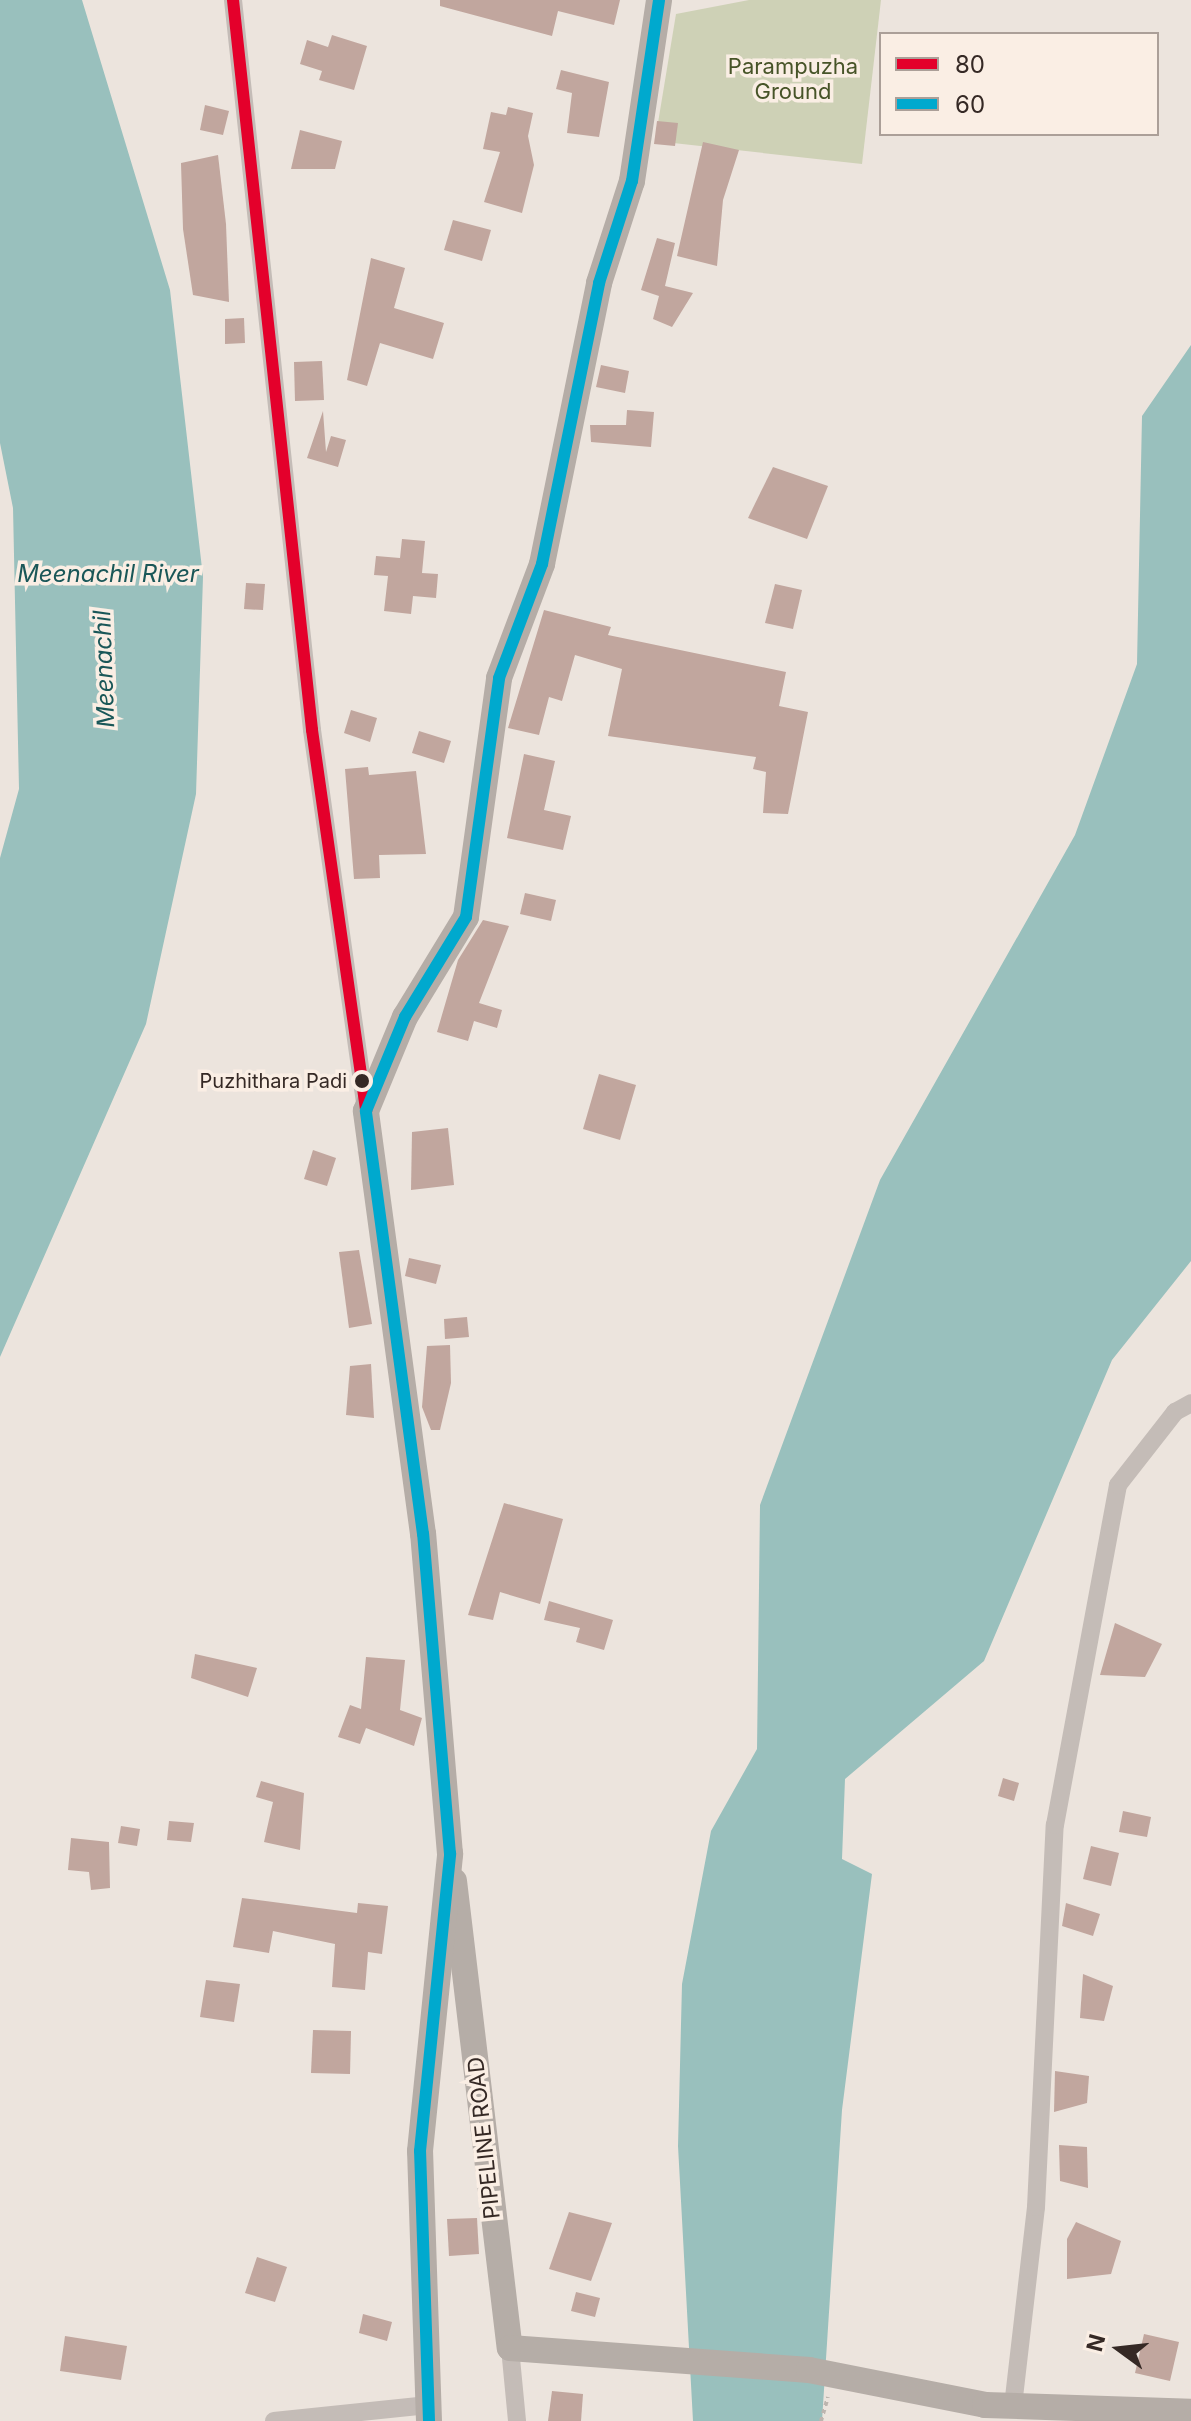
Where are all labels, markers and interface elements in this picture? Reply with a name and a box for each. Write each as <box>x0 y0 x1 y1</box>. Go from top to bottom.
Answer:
legend <box>879 32 1159 136</box>
text: 80 <box>955 50 985 79</box>
park label: Parampuzha Ground <box>728 53 858 104</box>
text: 60 <box>955 90 985 119</box>
water label: Meenachil River <box>17 560 199 588</box>
water label: Meenachil <box>88 610 120 728</box>
place label: Puzhithara Padi <box>200 1069 347 1093</box>
marker: Puzhithara Padi <box>354 1073 370 1089</box>
street label: PIPELINE ROAD <box>462 2056 506 2220</box>
north arrow <box>1079 2309 1159 2389</box>
text: N <box>1081 2331 1111 2354</box>

